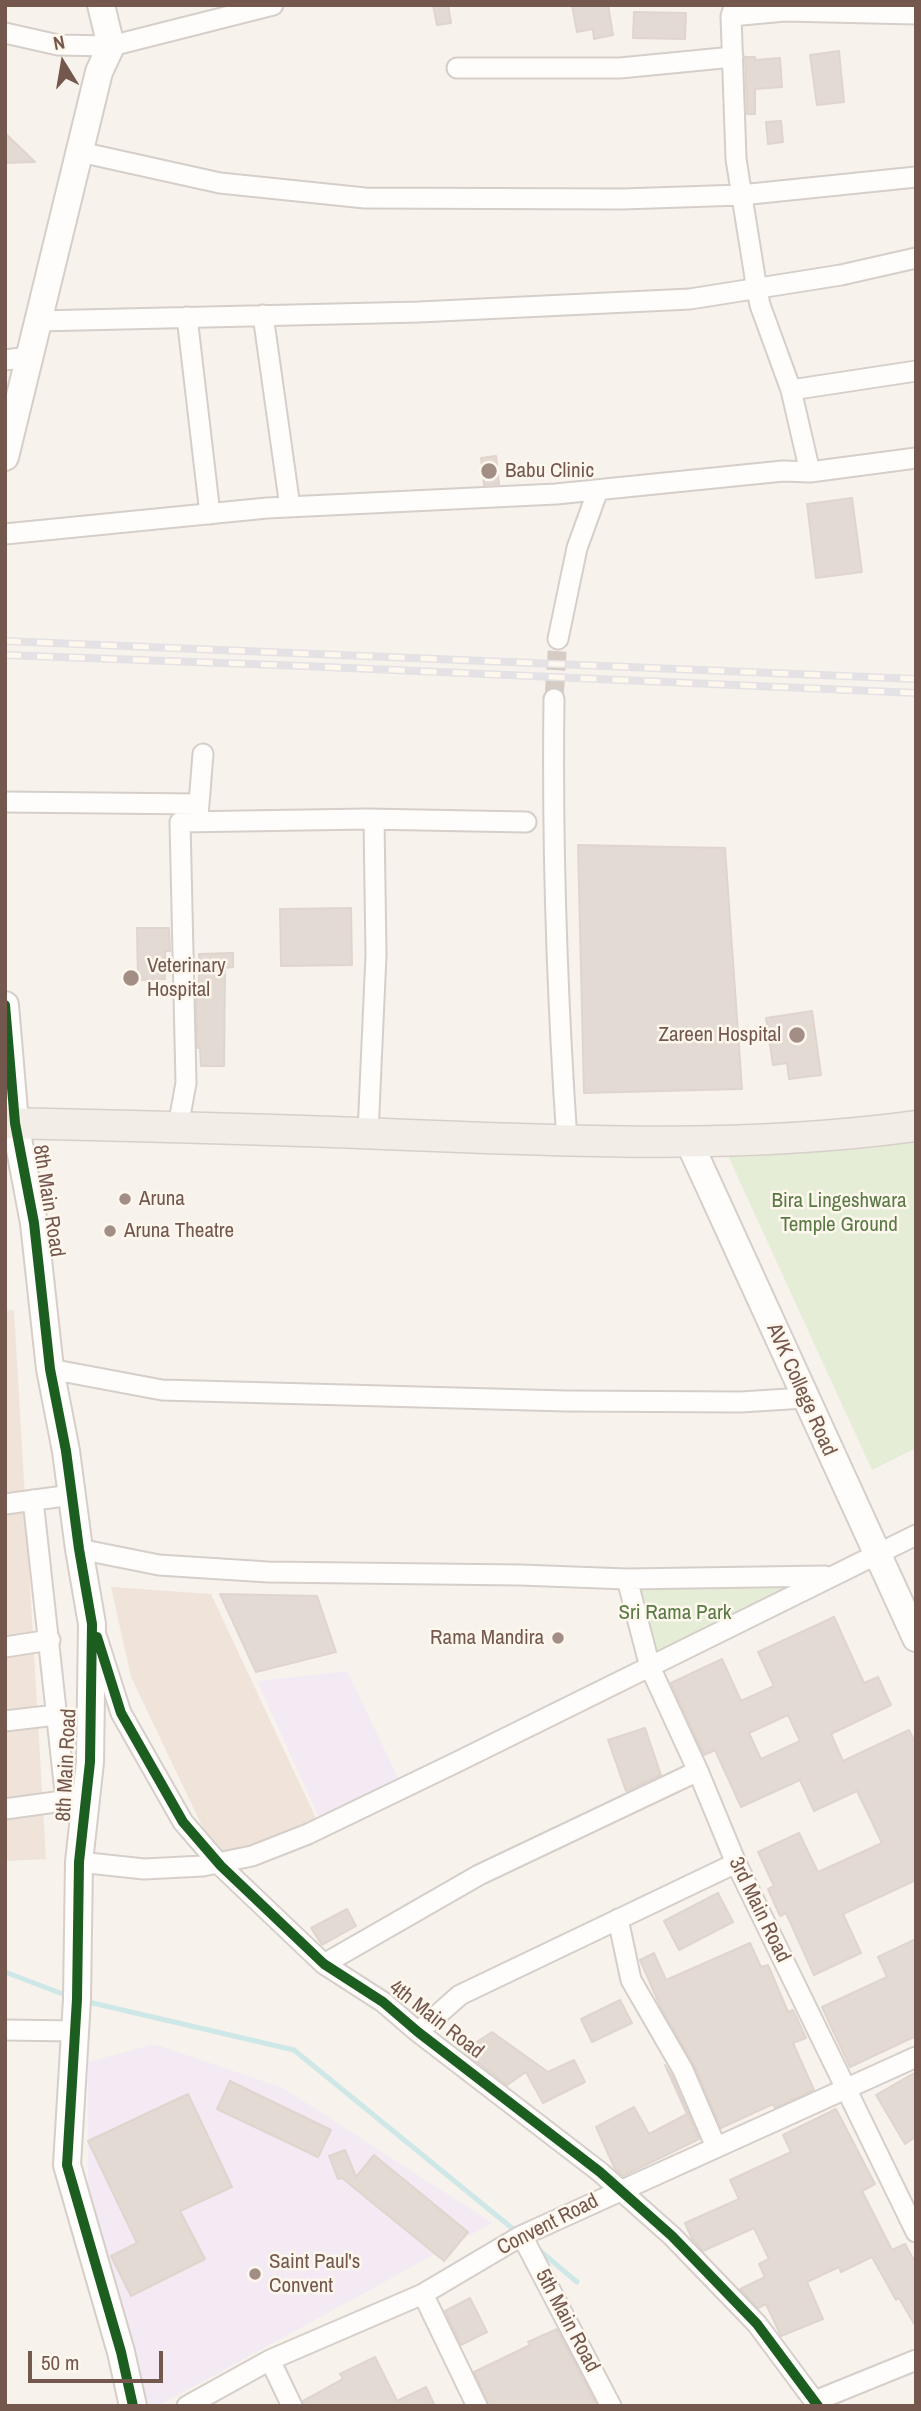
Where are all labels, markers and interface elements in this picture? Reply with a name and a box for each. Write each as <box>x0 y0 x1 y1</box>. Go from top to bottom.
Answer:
north arrow <box>28 28 98 98</box>
text: N <box>51 29 67 56</box>
place label: Babu Clinic <box>505 458 594 484</box>
marker: Babu Clinic <box>479 461 499 481</box>
place label: Veterinary Hospital <box>147 953 225 1003</box>
marker: Veterinary Hospital <box>121 968 141 988</box>
place label: Zareen Hospital <box>658 1022 781 1048</box>
marker: Zareen Hospital <box>787 1025 807 1045</box>
street label: 8th Main Road <box>27 1143 69 1259</box>
place label: Aruna <box>139 1186 185 1212</box>
park label: Bira Lingeshwara Temple Ground <box>772 1188 906 1238</box>
marker: Aruna <box>117 1191 133 1207</box>
place label: Aruna Theatre <box>124 1218 234 1244</box>
marker: Aruna Theatre <box>102 1223 118 1239</box>
street label: AVK College Road <box>761 1320 841 1460</box>
park label: Sri Rama Park <box>619 1600 731 1626</box>
place label: Rama Mandira <box>430 1625 544 1651</box>
marker: Rama Mandira <box>550 1630 566 1646</box>
street label: 8th Main Road <box>51 1708 83 1822</box>
street label: 3rd Main Road <box>723 1853 795 1967</box>
street label: 4th Main Road <box>384 1975 488 2065</box>
street label: Convent Road <box>493 2189 603 2261</box>
place label: Saint Paul's Convent <box>269 2249 360 2299</box>
street label: 5th Main Road <box>529 2265 605 2377</box>
marker: Saint Paul's Convent <box>247 2266 263 2282</box>
scale bar <box>32 2338 166 2382</box>
text: 50 m <box>41 2348 79 2377</box>

